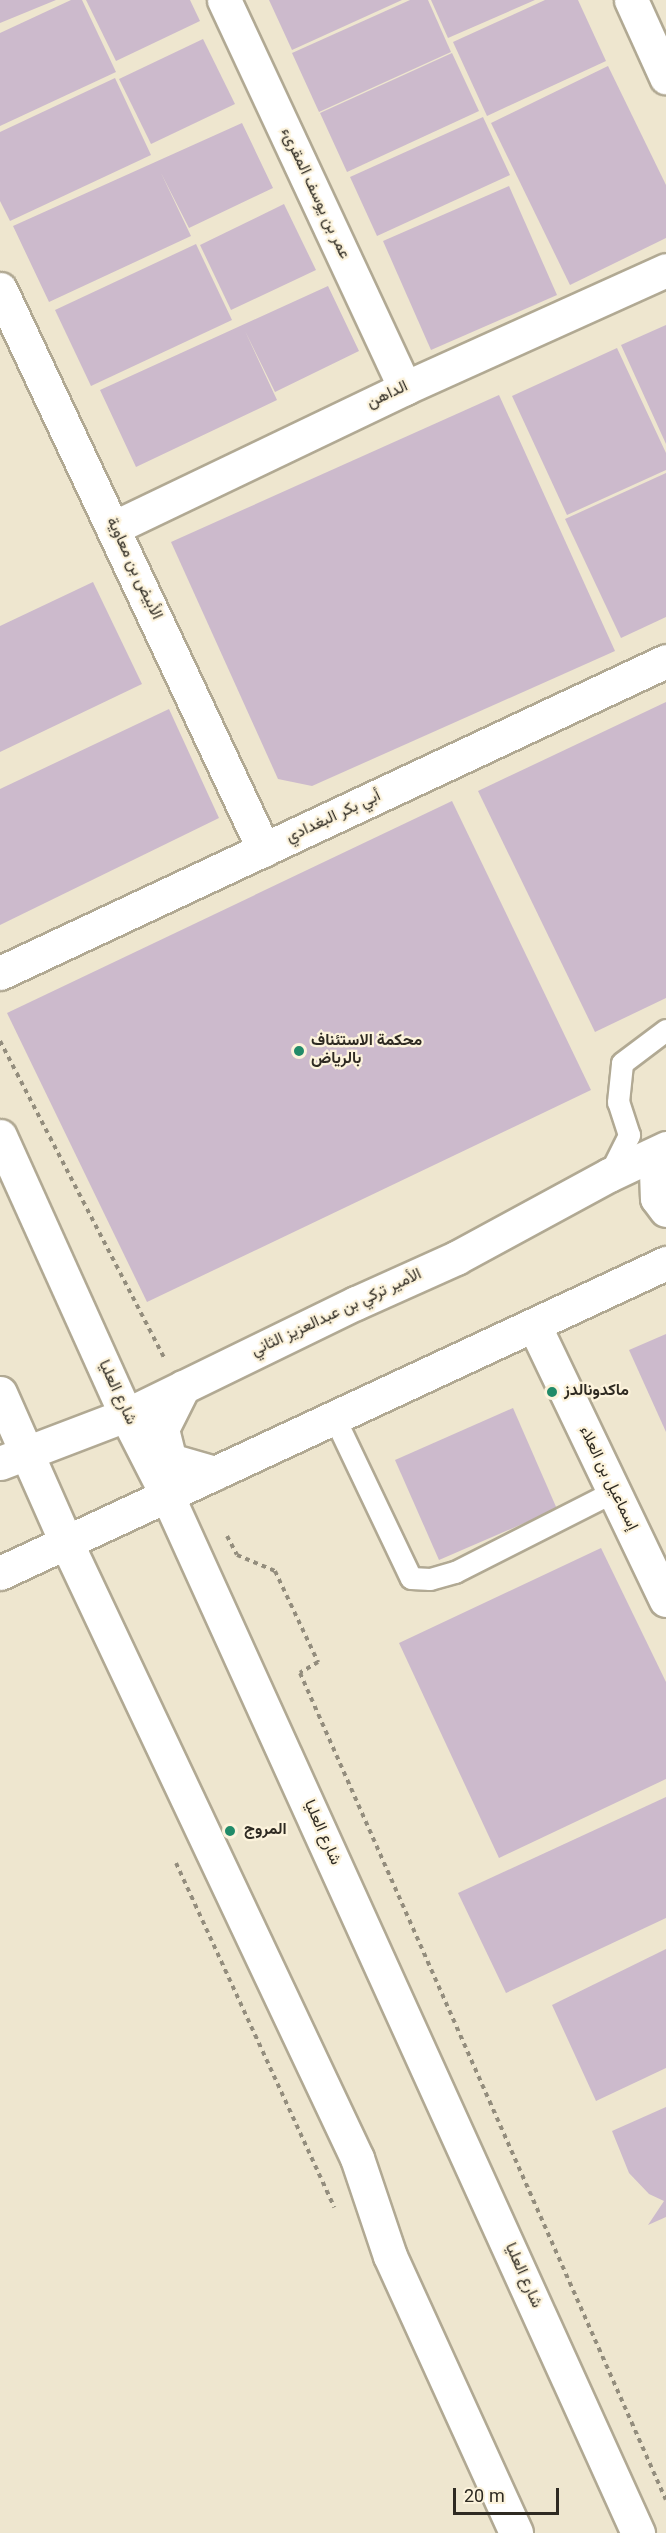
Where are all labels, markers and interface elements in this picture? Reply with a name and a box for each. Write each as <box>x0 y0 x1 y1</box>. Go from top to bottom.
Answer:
street label: عمر بن يوسف المقرىء <box>275 125 353 263</box>
street label: الداهن <box>364 378 412 414</box>
street label: الأبيض بن معاوية <box>101 515 165 623</box>
street label: أبي بكر البغدادي <box>284 788 384 848</box>
place label: محكمة الاستئناف بالرياض <box>311 1032 422 1070</box>
marker: محكمة الاستئناف بالرياض <box>292 1044 306 1058</box>
street label: الأمير تركي بن عبدالعزيز الثاني <box>249 1266 425 1362</box>
street label: شارع العليا <box>93 1358 139 1428</box>
place label: ماكدونالدز <box>564 1382 629 1402</box>
marker: ماكدونالدز <box>545 1385 559 1399</box>
street label: إسماعيل بن العلاء <box>573 1424 641 1534</box>
street label: شارع العليا <box>298 1798 344 1868</box>
place label: المروج <box>244 1821 287 1841</box>
marker: المروج <box>221 1822 239 1840</box>
street label: شارع العليا <box>499 2241 545 2311</box>
scale bar <box>456 2476 562 2514</box>
text: 20 m <box>464 2484 505 2512</box>

